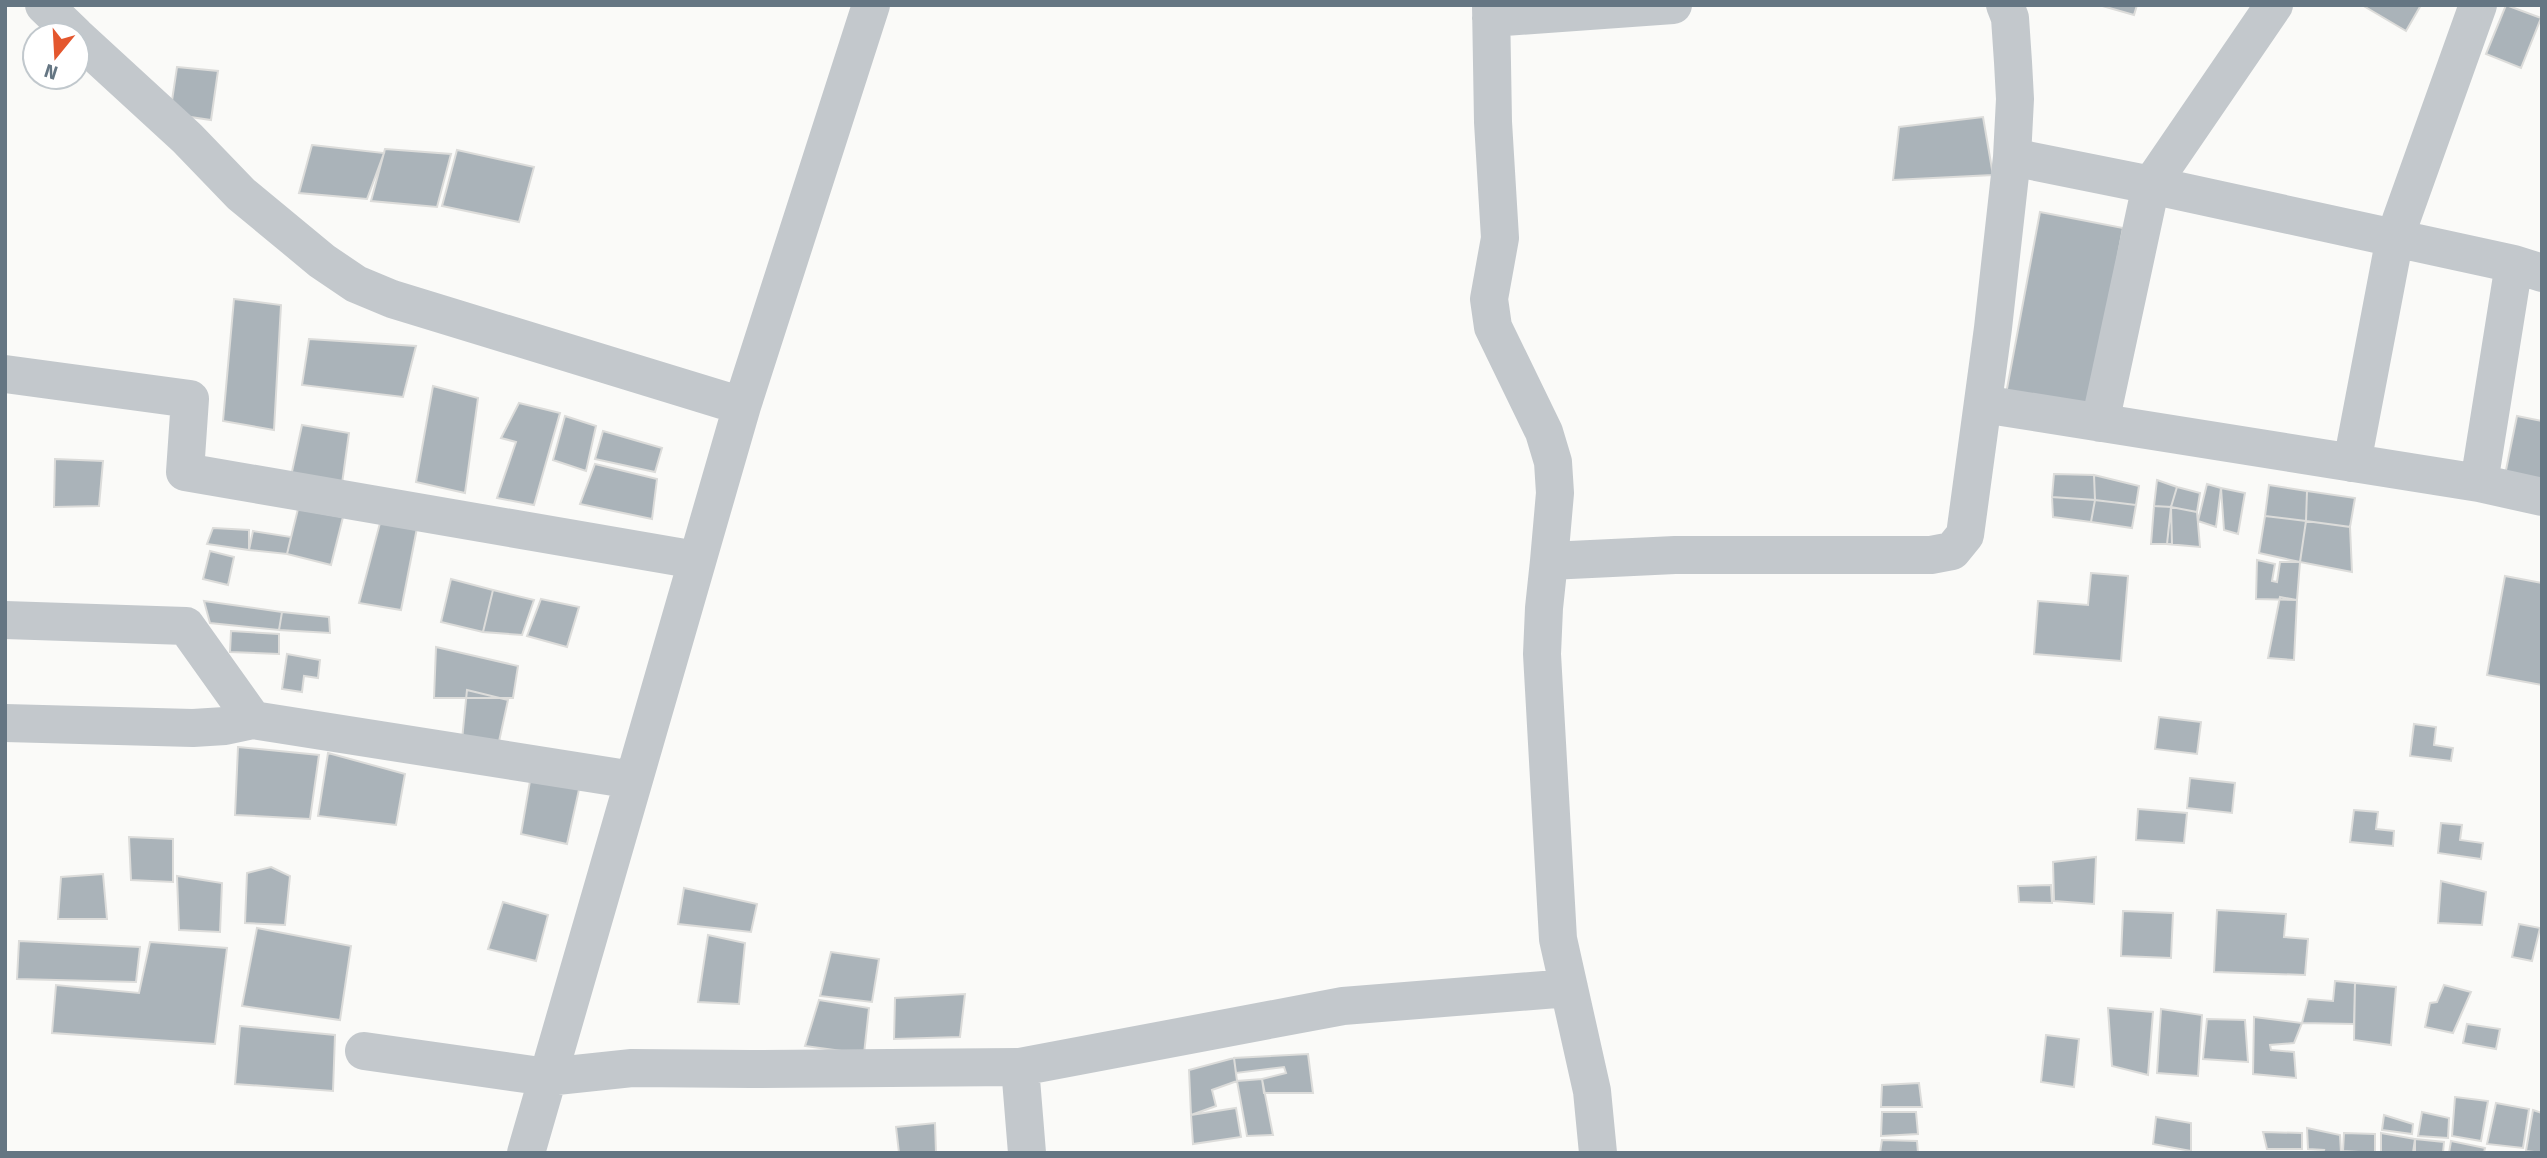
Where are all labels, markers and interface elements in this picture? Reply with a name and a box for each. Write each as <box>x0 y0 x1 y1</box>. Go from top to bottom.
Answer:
north arrow <box>21 21 91 91</box>
text: N <box>41 59 60 85</box>

